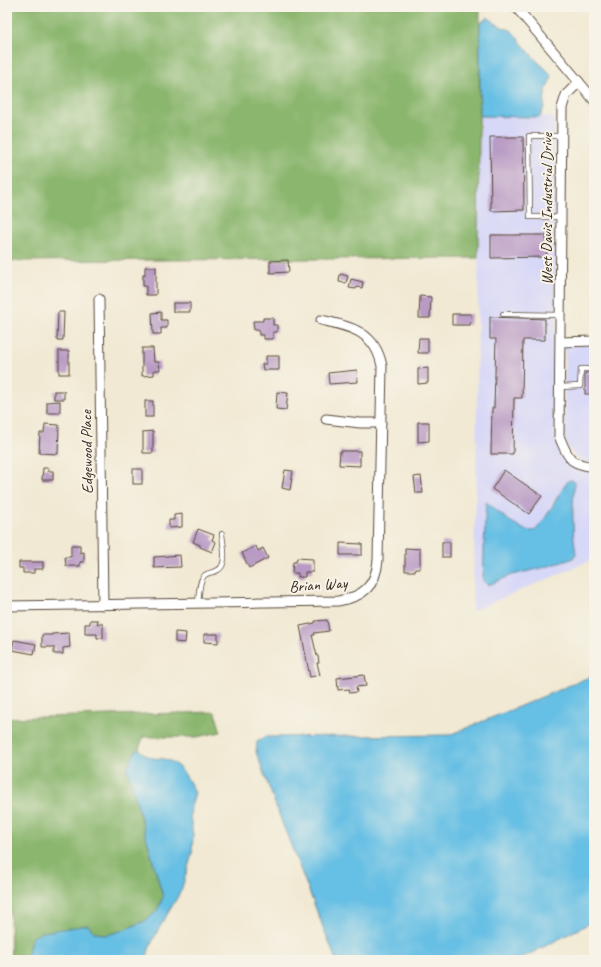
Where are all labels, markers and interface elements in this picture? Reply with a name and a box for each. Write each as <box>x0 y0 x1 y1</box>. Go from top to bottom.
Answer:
street label: West Davis Industrial Drive <box>537 131 557 285</box>
street label: Edgewood Place <box>76 408 98 494</box>
street label: Brian Way <box>288 573 349 597</box>

